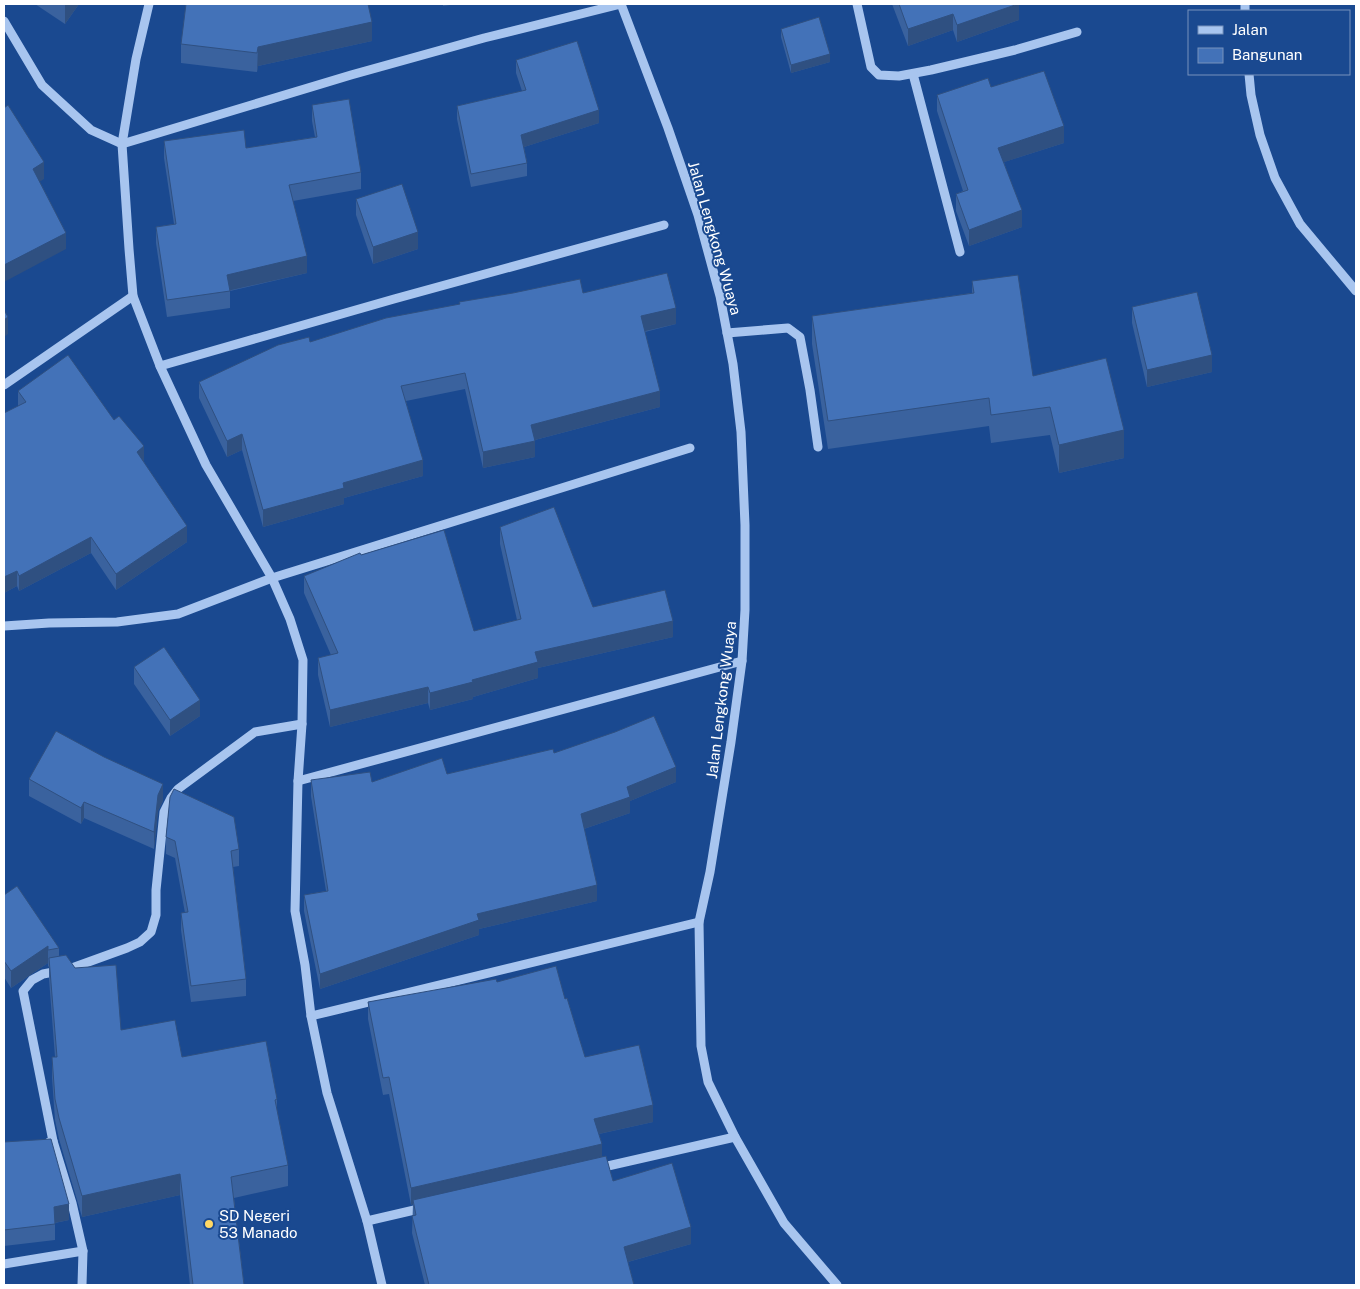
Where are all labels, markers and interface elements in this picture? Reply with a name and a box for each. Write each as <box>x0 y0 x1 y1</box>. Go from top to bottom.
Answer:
legend <box>1188 10 1350 75</box>
text: Jalan <box>1232 21 1268 38</box>
text: Bangunan <box>1232 46 1303 63</box>
street label: Jalan Lengkong Wuaya <box>685 159 745 317</box>
street label: Jalan Lengkong Wuaya <box>703 620 739 780</box>
place label: SD Negeri 53 Manado <box>219 1207 298 1241</box>
marker: SD Negeri 53 Manado <box>203 1218 215 1230</box>

